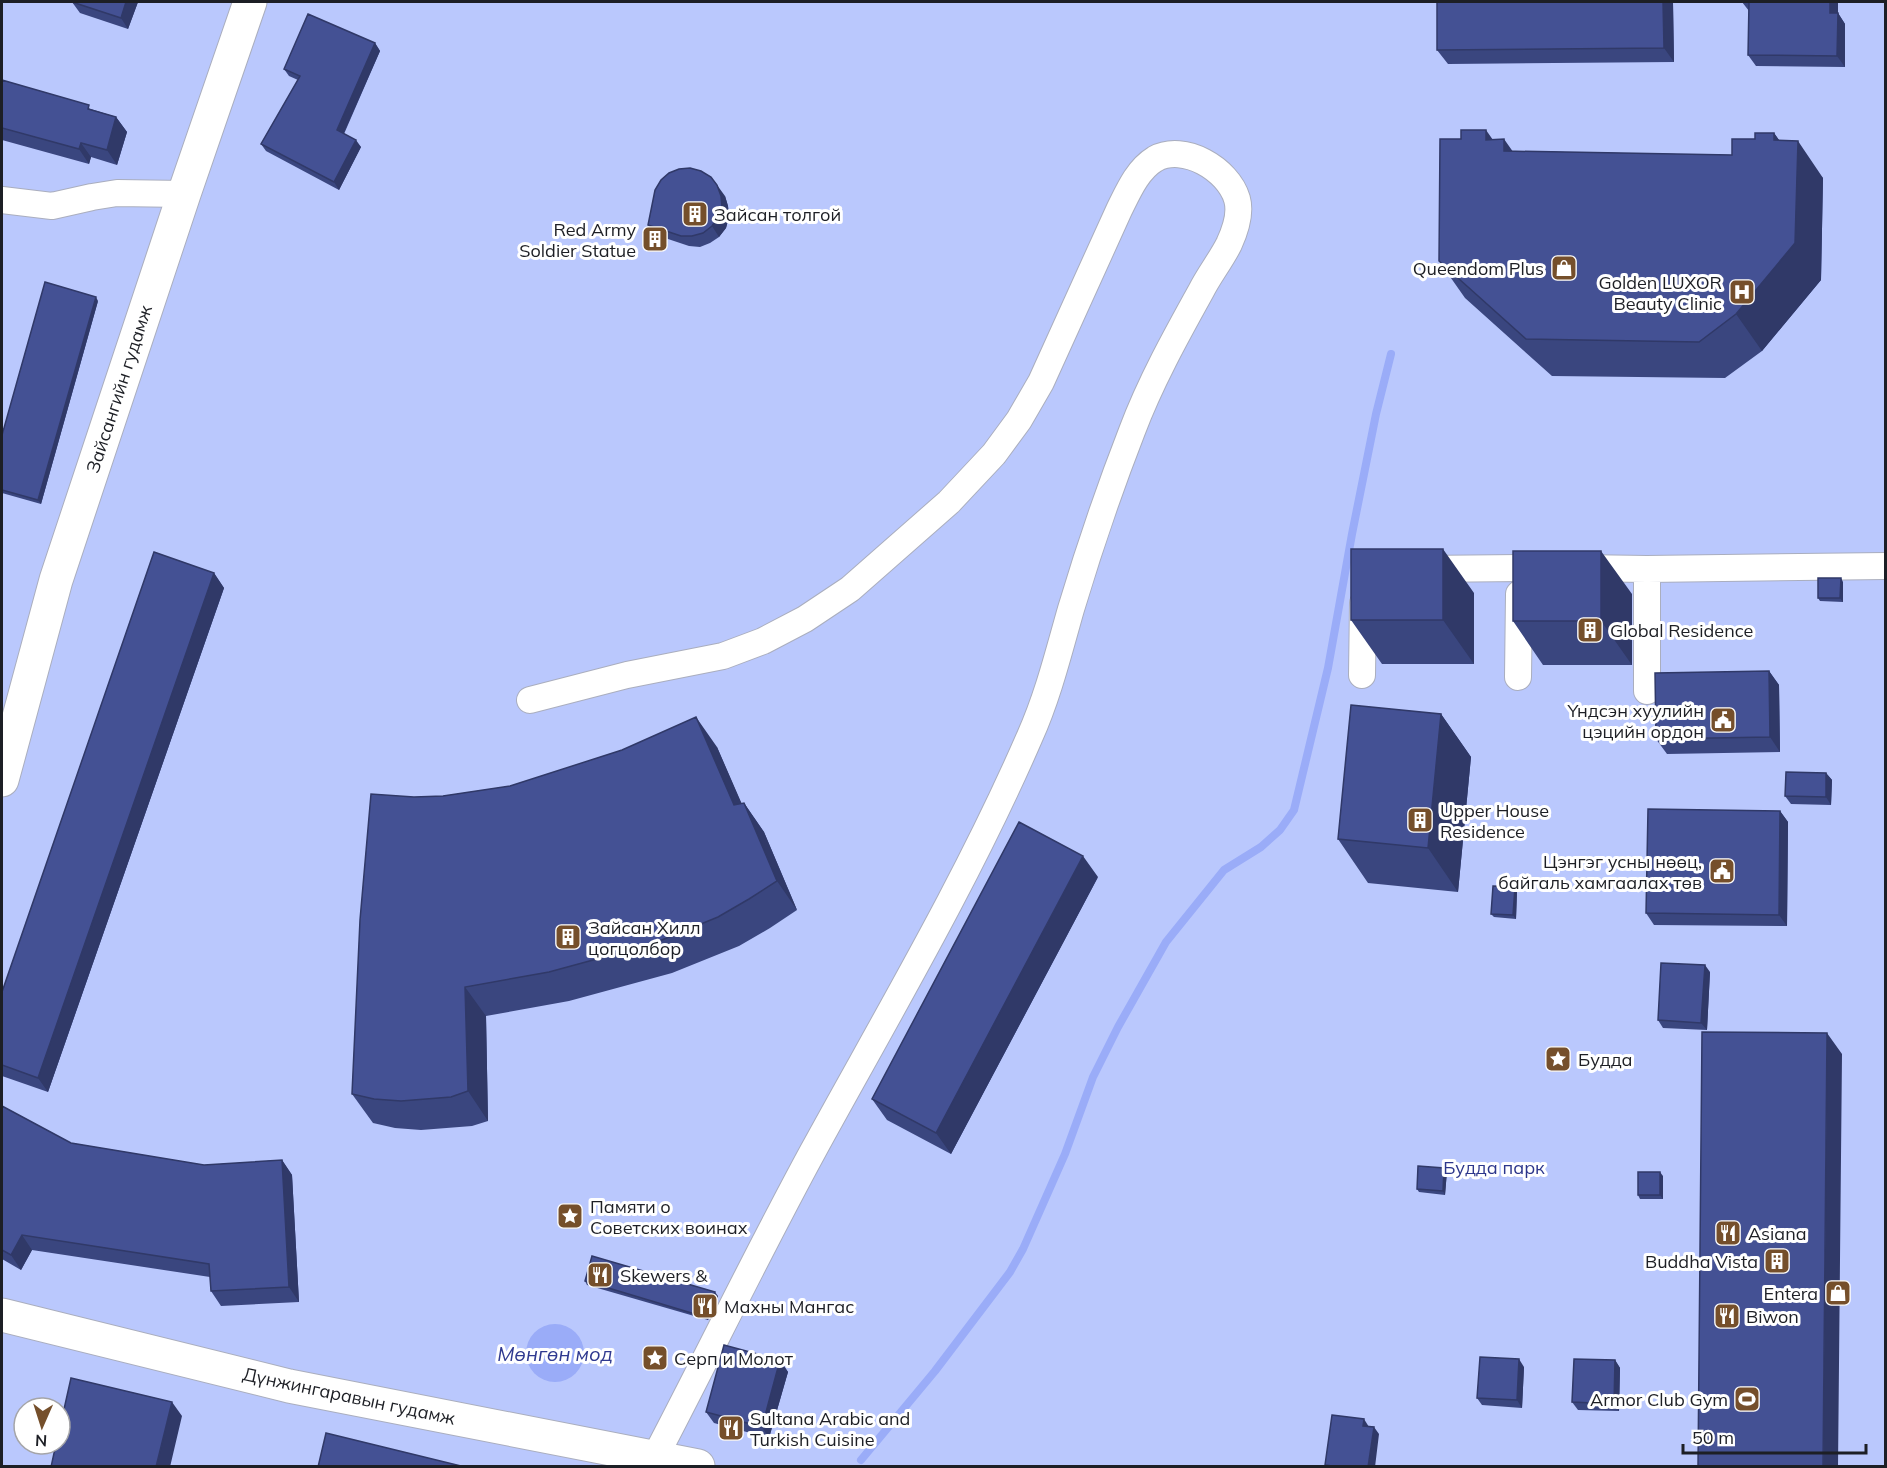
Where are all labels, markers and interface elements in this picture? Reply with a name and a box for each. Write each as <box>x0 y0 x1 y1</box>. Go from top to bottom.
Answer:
building icon: Зайсан толгой <box>680 199 710 229</box>
place label: Зайсан толгой <box>714 203 841 226</box>
place label: Red Army Soldier Statue <box>519 218 636 262</box>
building icon: Red Army Soldier Statue <box>640 224 670 254</box>
shop icon: Queendom Plus <box>1549 253 1579 283</box>
place label: Queendom Plus <box>1413 257 1544 280</box>
place label: Golden LUXOR Beauty Clinic <box>1599 271 1722 315</box>
hospital icon: Golden LUXOR Beauty Clinic <box>1727 277 1757 307</box>
street label: Зайсангийн гудамж <box>81 302 157 476</box>
building icon: Global Residence <box>1575 615 1605 645</box>
place label: Global Residence <box>1610 619 1753 642</box>
place label: Үндсэн хуулийн цэцийн ордон <box>1566 699 1704 743</box>
public building icon: Үндсэн хуулийн цэцийн ордон <box>1708 705 1738 735</box>
place label: Upper House Residence <box>1440 799 1549 843</box>
building icon: Upper House Residence <box>1405 805 1435 835</box>
place label: Цэнгэг усны нөөц, байгаль хамгаалах төв <box>1498 850 1702 894</box>
public building icon: Цэнгэг усны нөөц, байгаль хамгаалах төв <box>1707 856 1737 886</box>
place label: Зайсан Хилл цогцолбор <box>588 916 701 960</box>
building icon: Зайсан Хилл цогцолбор <box>553 922 583 952</box>
place icon: Будда <box>1543 1044 1573 1074</box>
place label: Будда <box>1578 1048 1633 1071</box>
park label: Будда парк <box>1443 1156 1545 1179</box>
place label: Памяти о Советских воинах <box>590 1195 748 1239</box>
place icon: Памяти о Советских воинах <box>555 1201 585 1231</box>
restaurant icon: Asiana <box>1713 1218 1743 1248</box>
place label: Asiana <box>1748 1222 1806 1245</box>
building icon: Buddha Vista <box>1762 1246 1792 1276</box>
place label: Buddha Vista <box>1645 1250 1758 1273</box>
restaurant icon: Skewers & <box>585 1260 615 1290</box>
place label: Skewers & <box>620 1264 708 1287</box>
shop icon: Entera <box>1823 1278 1853 1308</box>
place label: Entera <box>1764 1282 1818 1305</box>
restaurant icon: Махны Мангас <box>690 1291 720 1321</box>
place label: Махны Мангас <box>724 1295 854 1318</box>
restaurant icon: Biwon <box>1712 1301 1742 1331</box>
place label: Biwon <box>1746 1305 1799 1328</box>
water label: Мөнгөн мод <box>497 1341 613 1366</box>
place icon: Серп и Молот <box>640 1343 670 1373</box>
place label: Серп и Молот <box>674 1347 794 1370</box>
street label: Дүнжингаравын гудамж <box>241 1362 458 1430</box>
sports icon: Armor Club Gym <box>1732 1384 1762 1414</box>
place label: Armor Club Gym <box>1590 1388 1728 1411</box>
north arrow <box>12 1396 72 1456</box>
place label: Sultana Arabic and Turkish Cuisine <box>750 1407 910 1451</box>
restaurant icon: Sultana Arabic and Turkish Cuisine <box>716 1413 746 1443</box>
scale bar <box>1683 1417 1866 1455</box>
text: 50 m <box>1692 1426 1734 1449</box>
text: N <box>35 1431 48 1451</box>

